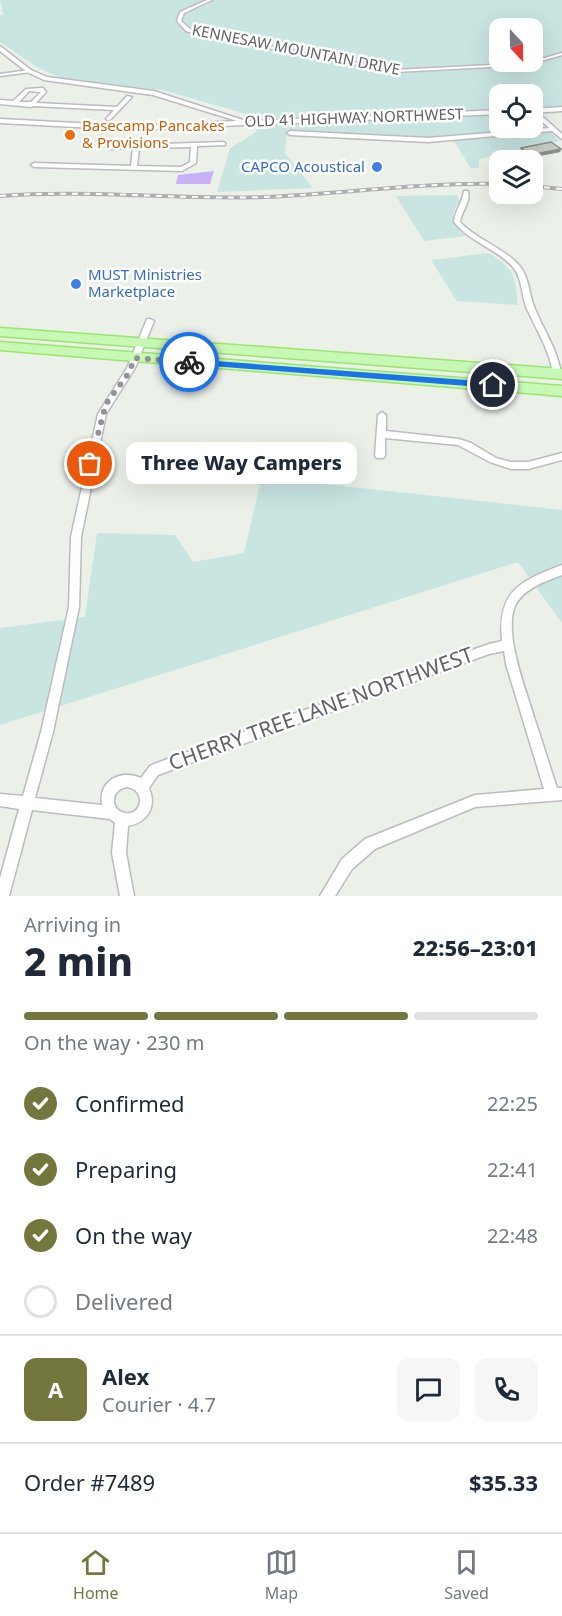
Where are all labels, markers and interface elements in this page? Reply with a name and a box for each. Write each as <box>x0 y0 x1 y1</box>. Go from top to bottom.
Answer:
north arrow <box>489 18 543 72</box>
map controls <box>489 18 543 204</box>
street label: KENNESAW MOUNTAIN DRIVE <box>190 19 402 79</box>
button: locate <box>489 84 543 138</box>
street label: OLD 41 HIGHWAY NORTHWEST <box>244 103 464 131</box>
place label: Basecamp Pancakes & Provisions <box>82 115 225 152</box>
marker: Basecamp Pancakes & Provisions <box>63 128 77 142</box>
button: layers <box>489 150 543 204</box>
place label: CAPCO Acoustical <box>241 156 365 176</box>
marker: CAPCO Acoustical <box>370 160 384 174</box>
place label: MUST Ministries Marketplace <box>88 264 202 301</box>
marker: MUST Ministries Marketplace <box>69 277 83 291</box>
courier <box>159 332 219 392</box>
icon: bike <box>173 346 206 379</box>
pin <box>467 359 518 410</box>
icon: home <box>476 368 509 401</box>
pin <box>64 438 115 489</box>
callout: Three Way Campers <box>126 443 357 485</box>
icon: bag <box>73 447 106 480</box>
text: Three Way Campers <box>141 449 342 476</box>
street label: CHERRY TREE LANE NORTHWEST <box>165 640 477 776</box>
text: Arriving in <box>24 911 121 938</box>
text: 22:56–23:01 <box>413 932 538 962</box>
text: 2 min <box>24 934 133 987</box>
text: On the way · 230 m <box>24 1029 204 1056</box>
icon: check <box>24 1087 57 1120</box>
text: Confirmed <box>75 1088 185 1118</box>
text: 22:25 <box>487 1090 538 1117</box>
icon: check <box>24 1153 57 1186</box>
text: Preparing <box>75 1154 177 1184</box>
text: 22:41 <box>487 1156 538 1183</box>
icon: check <box>24 1219 57 1252</box>
text: On the way <box>75 1220 192 1250</box>
text: 22:48 <box>487 1222 538 1249</box>
text: Delivered <box>75 1286 173 1316</box>
button: chat <box>397 1358 460 1421</box>
button: phone <box>475 1358 538 1421</box>
text: Alex <box>102 1361 149 1391</box>
text: A <box>48 1374 63 1404</box>
text: Courier · 4.7 <box>102 1391 216 1418</box>
text: Order #7489 <box>24 1467 155 1497</box>
text: $35.33 <box>469 1467 538 1497</box>
tab: Home <box>73 1546 119 1604</box>
tab: Map <box>265 1546 298 1604</box>
tab: Saved <box>444 1546 489 1604</box>

